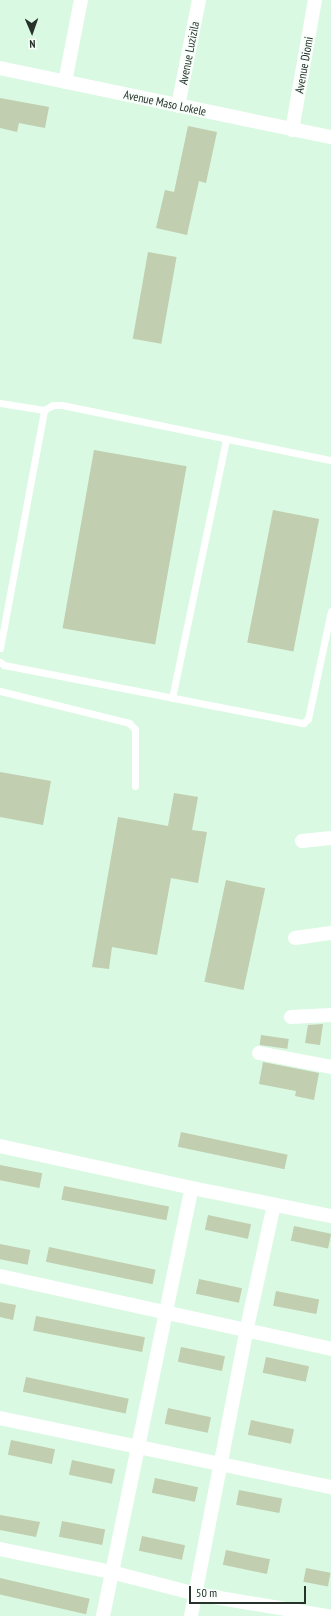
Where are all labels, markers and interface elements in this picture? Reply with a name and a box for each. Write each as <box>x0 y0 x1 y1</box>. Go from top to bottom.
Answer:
north arrow <box>12 12 52 52</box>
street label: Avenue Luzizila <box>176 20 202 86</box>
street label: Avenue Diomi <box>292 35 316 95</box>
text: N <box>29 37 36 51</box>
street label: Avenue Maso Lokele <box>122 87 208 119</box>
scale bar <box>191 1578 308 1604</box>
text: 50 m <box>196 1585 217 1600</box>

